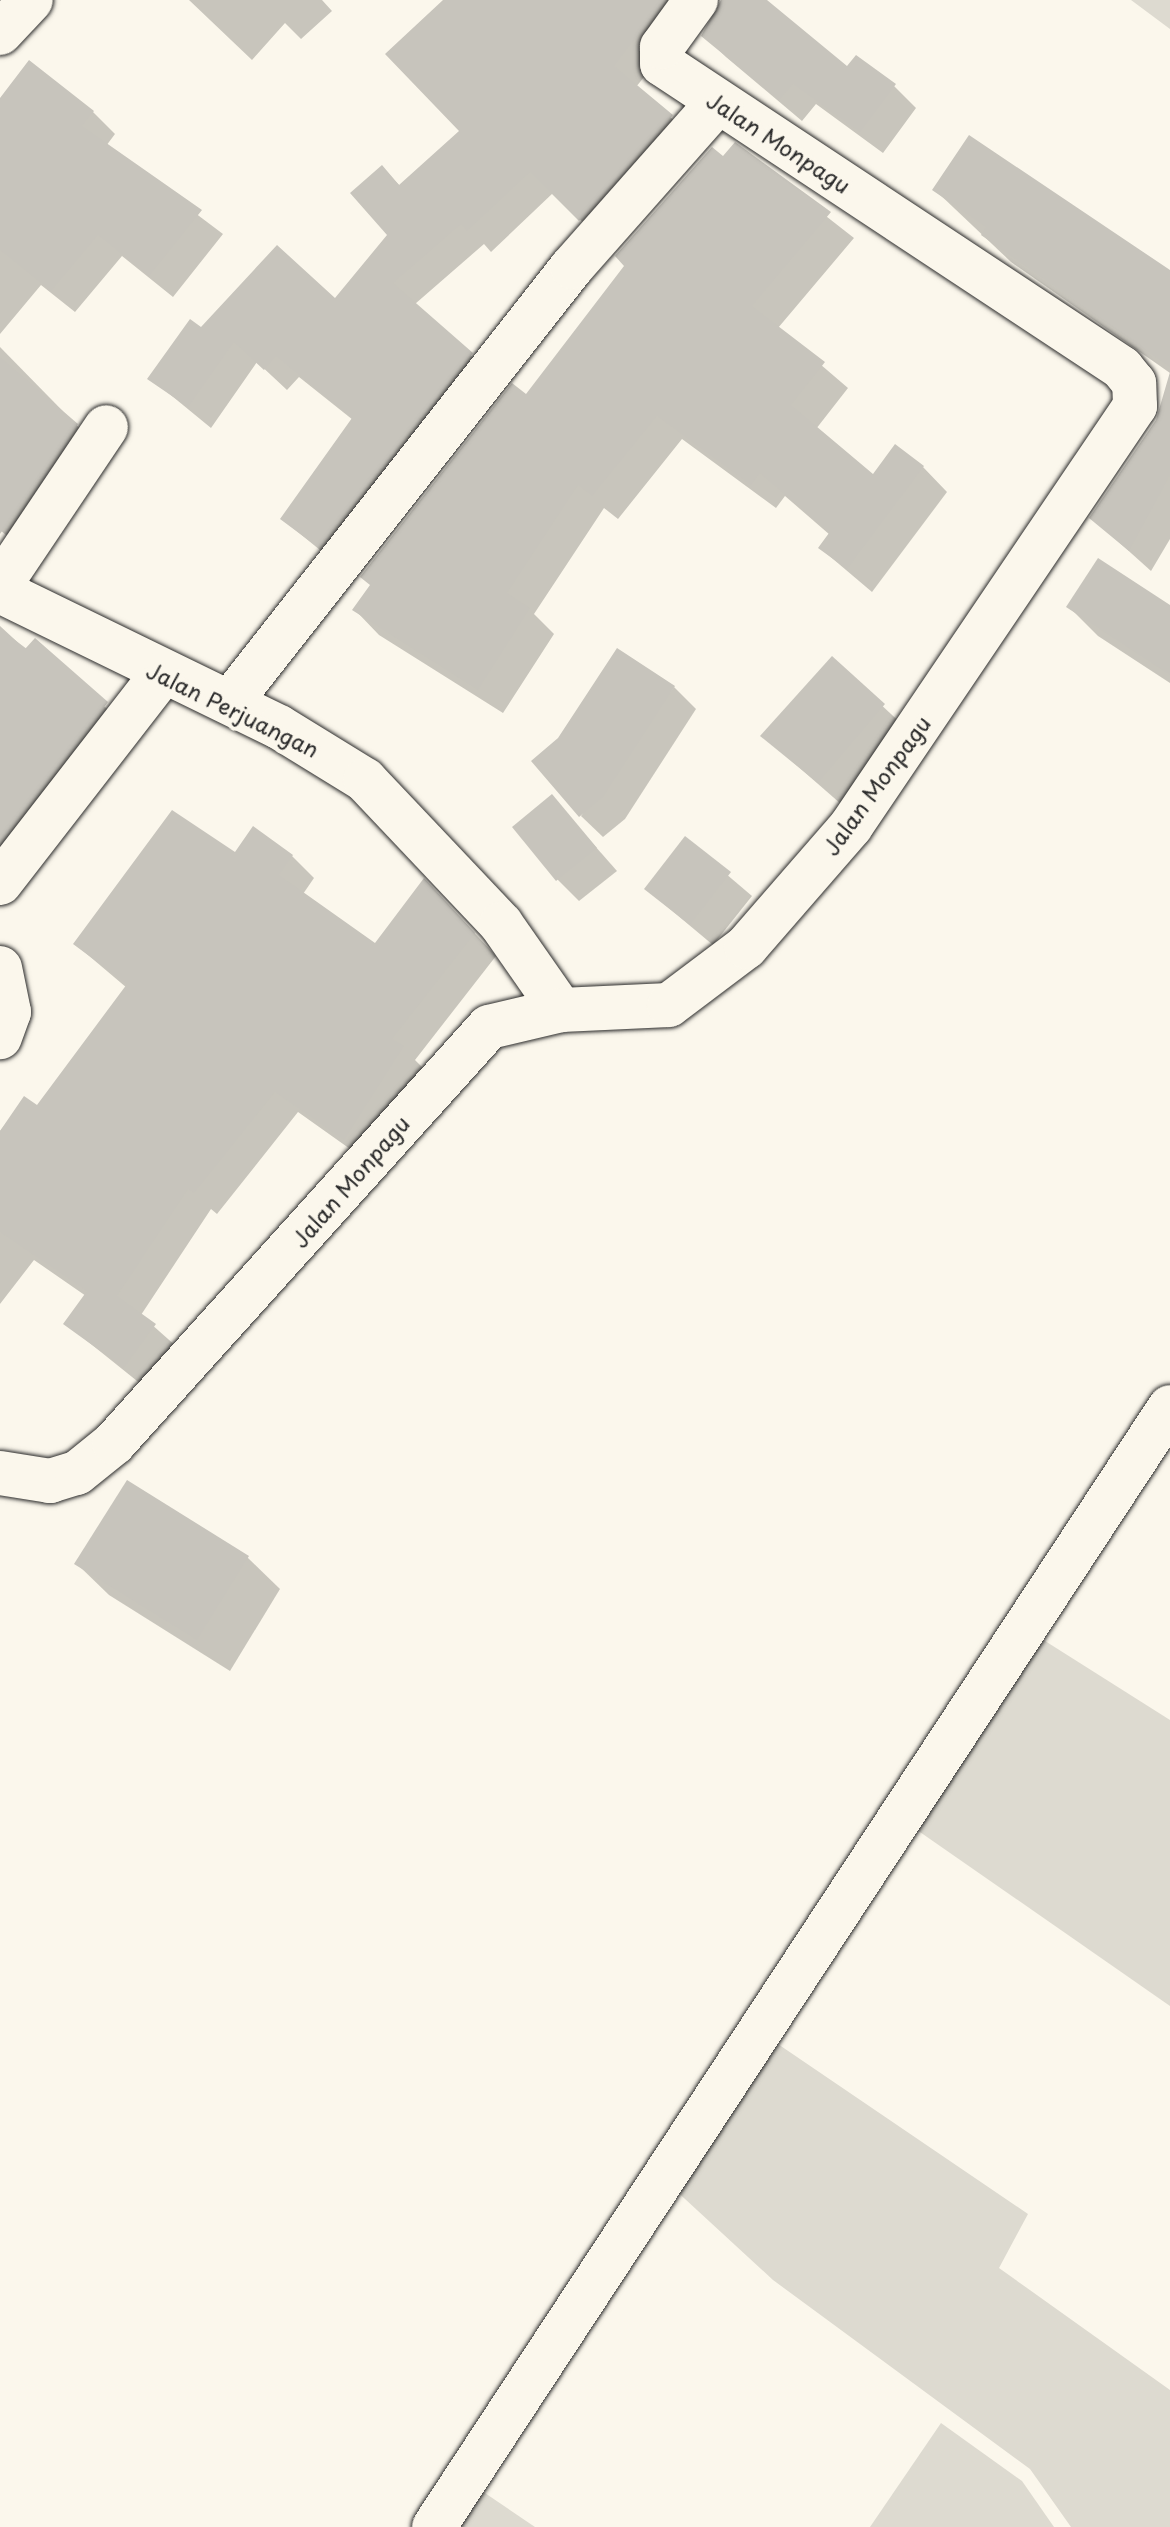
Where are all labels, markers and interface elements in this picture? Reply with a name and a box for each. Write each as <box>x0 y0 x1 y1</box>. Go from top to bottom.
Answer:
street label: Jalan Monpagu <box>702 86 856 198</box>
street label: Jalan Perjuangan <box>143 656 323 762</box>
street label: Jalan Monpagu <box>816 710 936 860</box>
street label: Jalan Monpagu <box>286 1110 414 1252</box>

